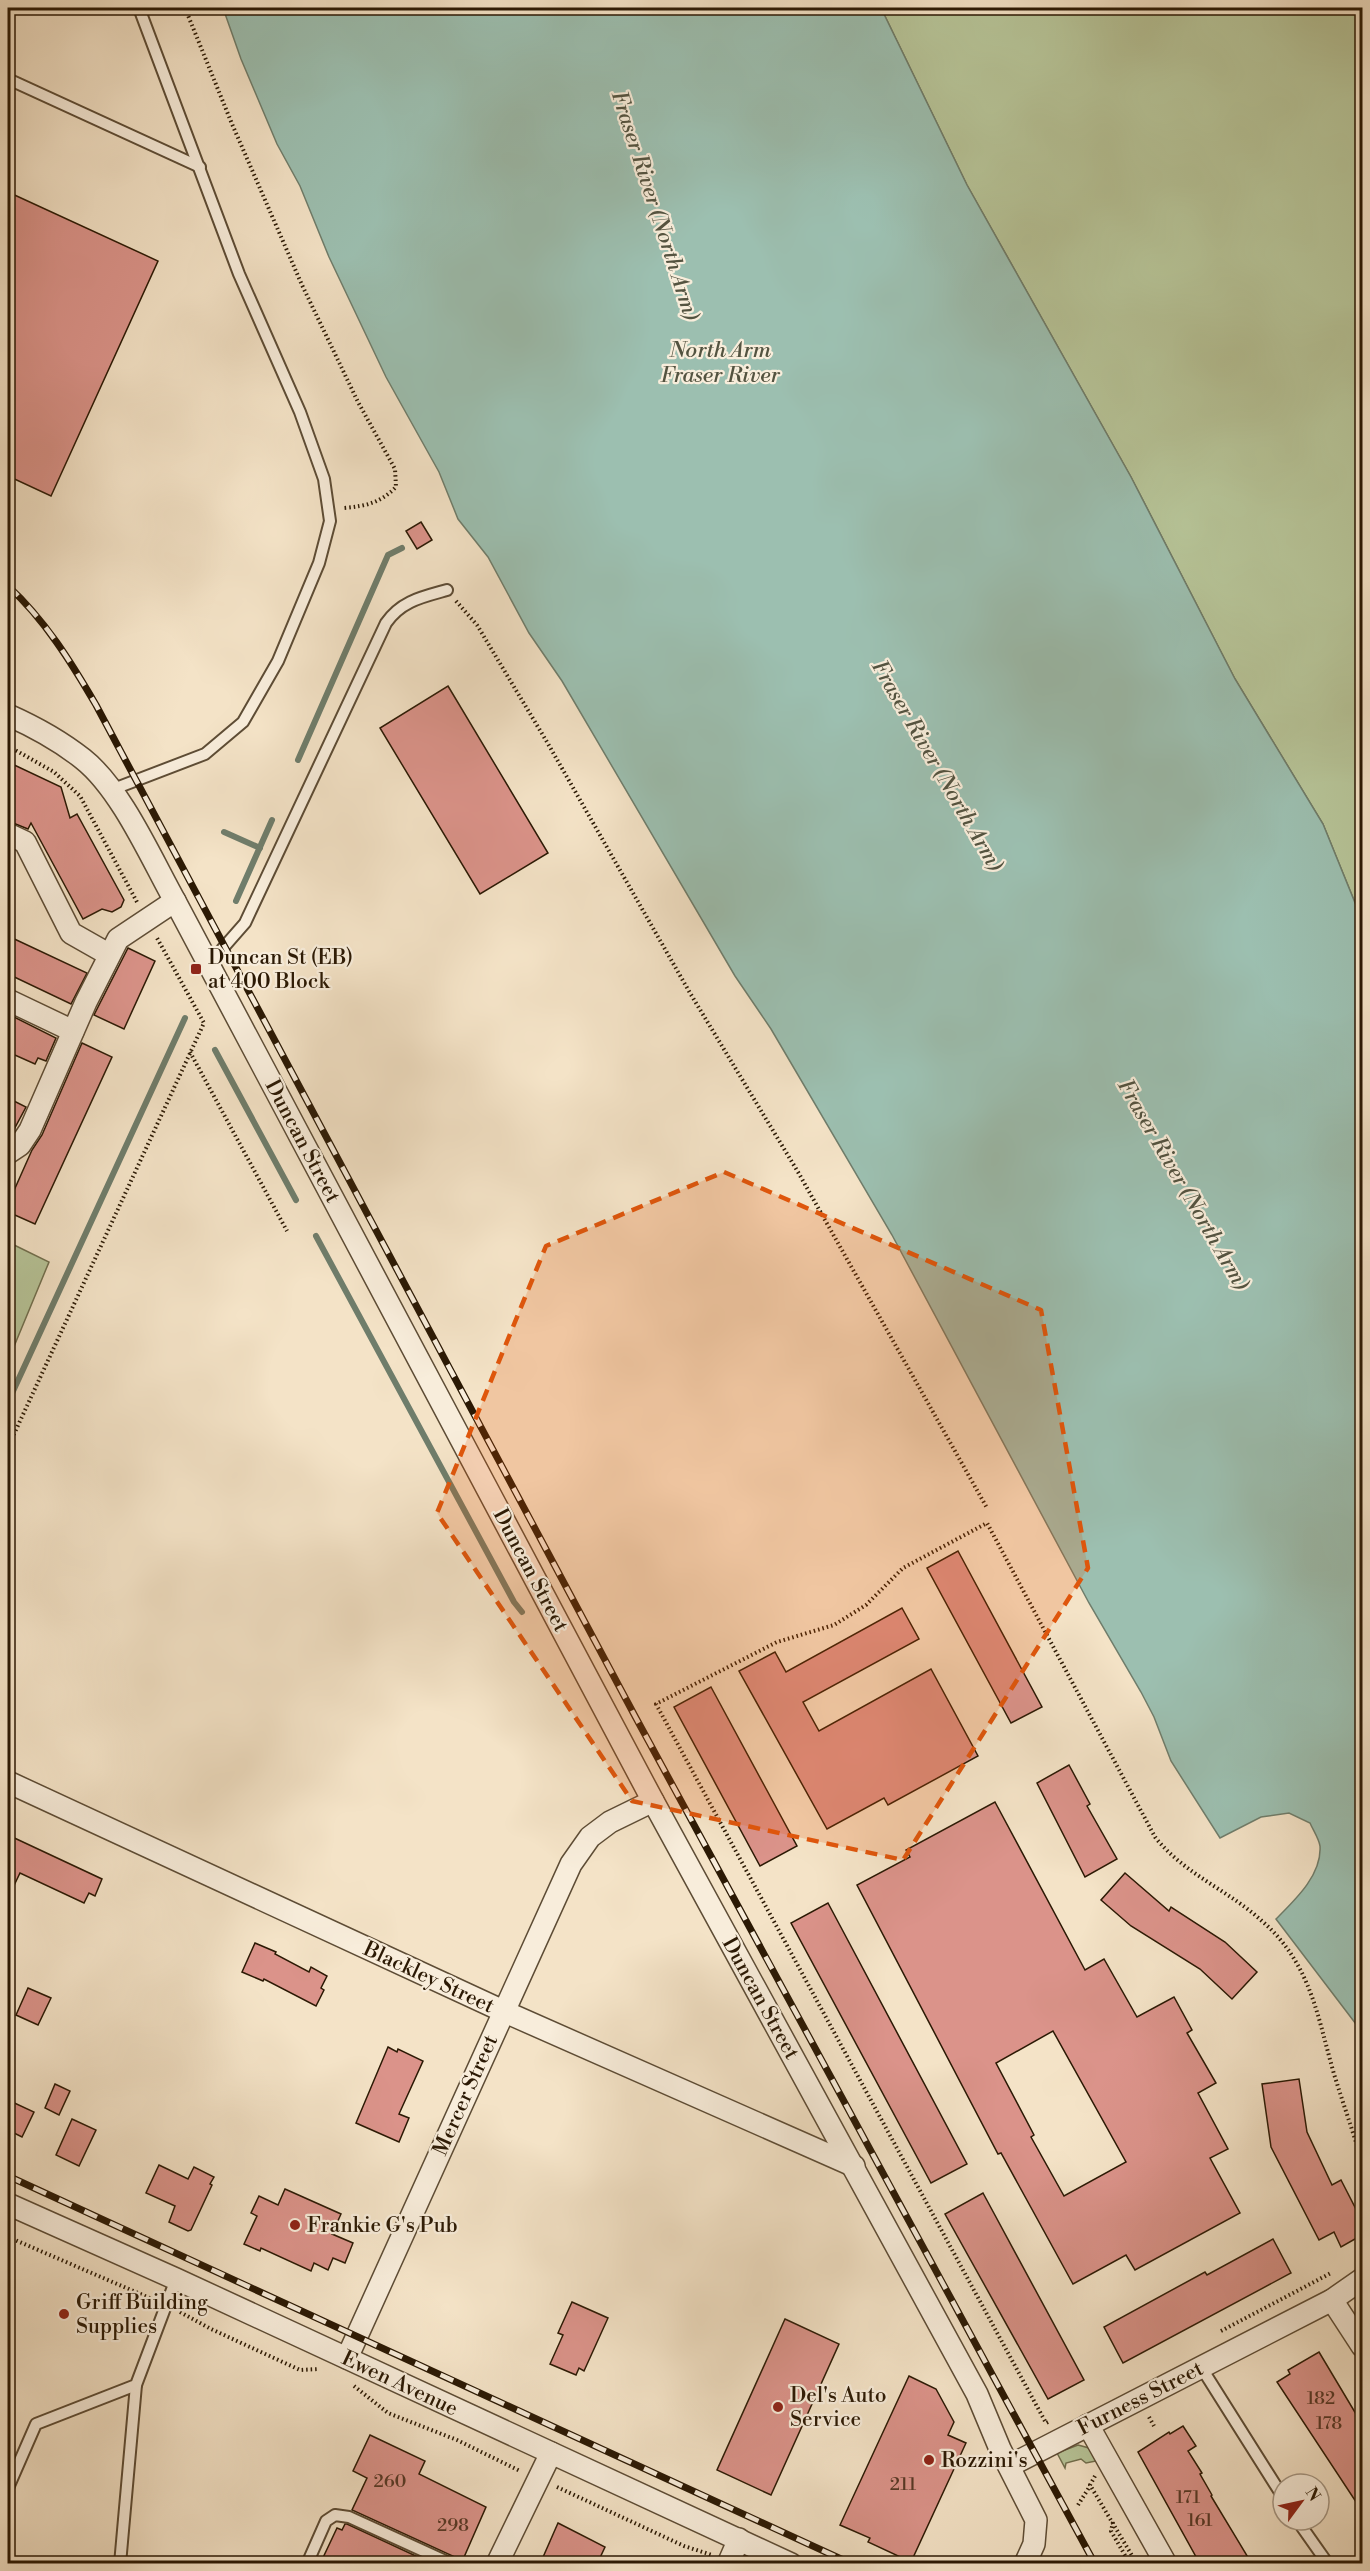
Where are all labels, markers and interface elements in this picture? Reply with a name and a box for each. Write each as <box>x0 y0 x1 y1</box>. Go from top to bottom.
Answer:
water label: Fraser River (North Arm) <box>605 87 705 325</box>
water label: North Arm Fraser River <box>660 337 780 389</box>
water label: Fraser River (North Arm) <box>865 655 1009 877</box>
place label: Duncan St (EB) at 400 Block <box>208 945 353 995</box>
marker: Duncan St (EB) at 400 Block <box>189 962 203 976</box>
water label: Fraser River (North Arm) <box>1111 1074 1255 1296</box>
street label: Duncan Street <box>259 1075 346 1208</box>
street label: Duncan Street <box>487 1504 574 1637</box>
street label: Duncan Street <box>716 1933 805 2065</box>
street label: Blackley Street <box>358 1936 499 2020</box>
street label: Mercer Street <box>428 2030 504 2160</box>
place label: Frankie G's Pub <box>307 2213 458 2239</box>
marker: Frankie G's Pub <box>288 2218 302 2232</box>
place label: Griff Building Supplies <box>76 2290 208 2340</box>
marker: Griff Building Supplies <box>57 2307 71 2321</box>
street label: Ewen Avenue <box>337 2346 462 2422</box>
street label: Furness Street <box>1073 2356 1208 2442</box>
place label: Del's Auto Service <box>790 2383 887 2433</box>
house number: 182 <box>1307 2387 1335 2410</box>
marker: Del's Auto Service <box>771 2400 785 2414</box>
house number: 178 <box>1316 2412 1342 2435</box>
place label: Rozzini's <box>941 2448 1028 2474</box>
marker: Rozzini's <box>922 2453 936 2467</box>
house number: 260 <box>373 2470 407 2493</box>
north arrow <box>1271 2472 1331 2532</box>
house number: 211 <box>890 2473 917 2496</box>
text: N <box>1301 2484 1325 2505</box>
house number: 171 <box>1176 2486 1200 2509</box>
house number: 161 <box>1187 2509 1213 2532</box>
house number: 298 <box>437 2514 469 2537</box>

